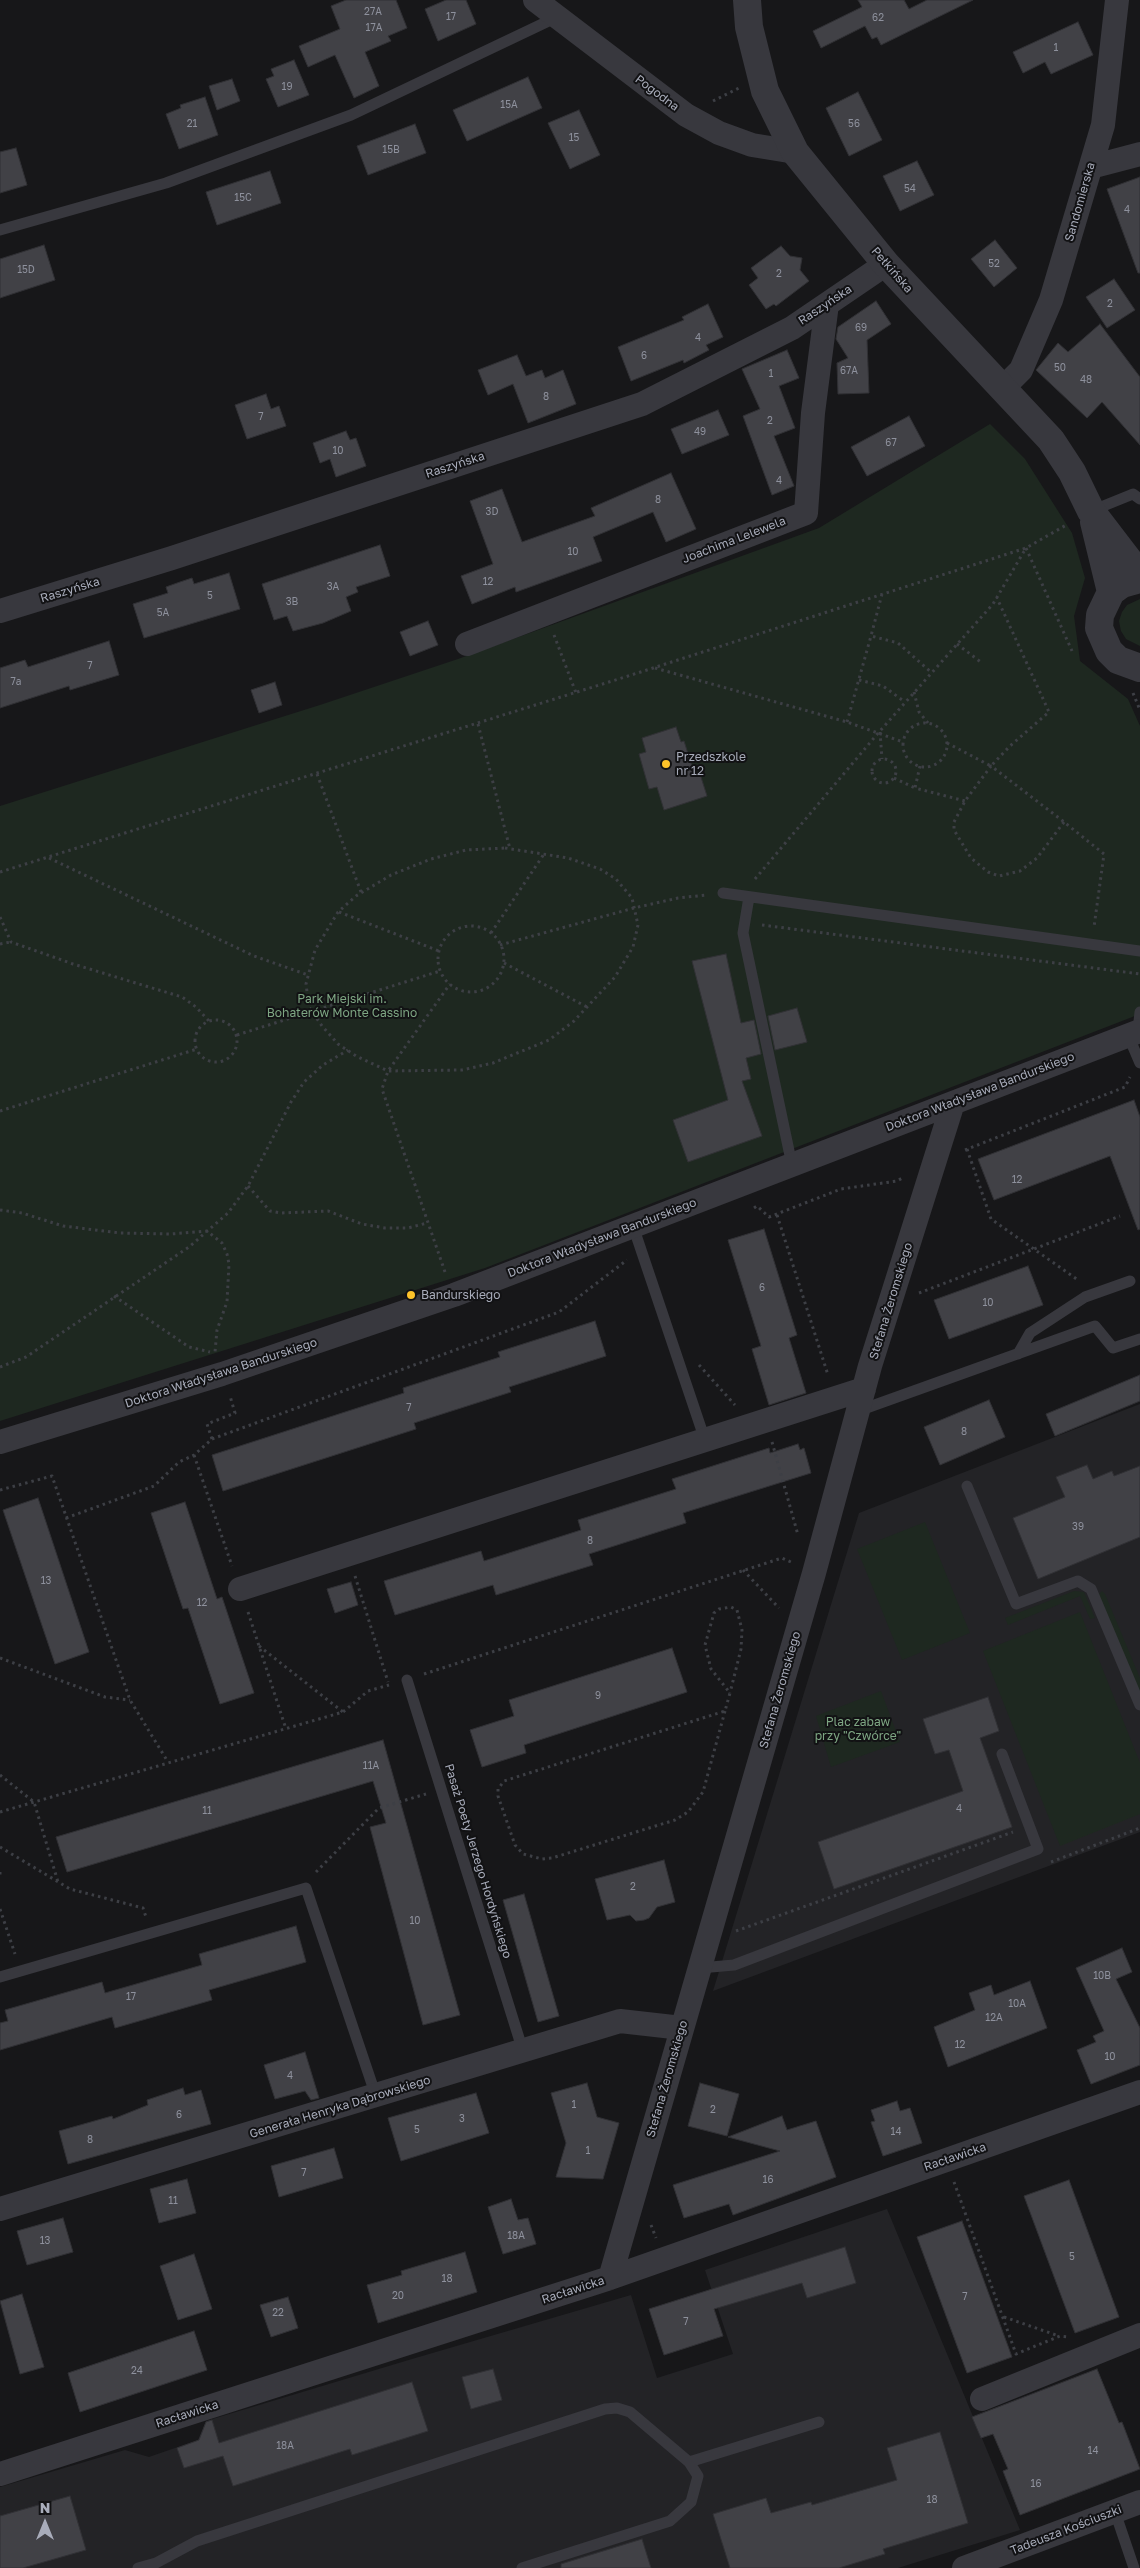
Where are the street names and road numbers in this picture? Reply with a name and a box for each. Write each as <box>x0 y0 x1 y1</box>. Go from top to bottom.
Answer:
street label: Pogodna <box>632 72 682 114</box>
street label: Sandomierska <box>1062 161 1098 243</box>
street label: Pełkińska <box>868 244 916 296</box>
street label: Raszyńska <box>796 282 854 328</box>
street label: Raszyńska <box>424 449 486 481</box>
street label: Joachima Lelewela <box>680 514 788 566</box>
street label: Raszyńska <box>39 574 101 606</box>
street label: Doktora Władysława Bandurskiego <box>884 1049 1076 1135</box>
street label: Doktora Władysława Bandurskiego <box>506 1195 698 1281</box>
street label: Stefana Żeromskiego <box>866 1241 916 1361</box>
street label: Doktora Władysława Bandurskiego <box>123 1335 319 1411</box>
street label: Stefana Żeromskiego <box>756 1630 804 1750</box>
street label: Pasaż Poety Jerzego Hordyńskiego <box>441 1762 515 1960</box>
street label: Stefana Żeromskiego <box>643 2019 691 2139</box>
street label: Generała Henryka Dąbrowskiego <box>248 2073 432 2141</box>
street label: Racławicka <box>922 2140 988 2174</box>
street label: Racławicka <box>540 2273 606 2307</box>
street label: Racławicka <box>154 2397 220 2431</box>
street label: Tadeusza Kościuszki <box>1008 2502 1124 2558</box>

